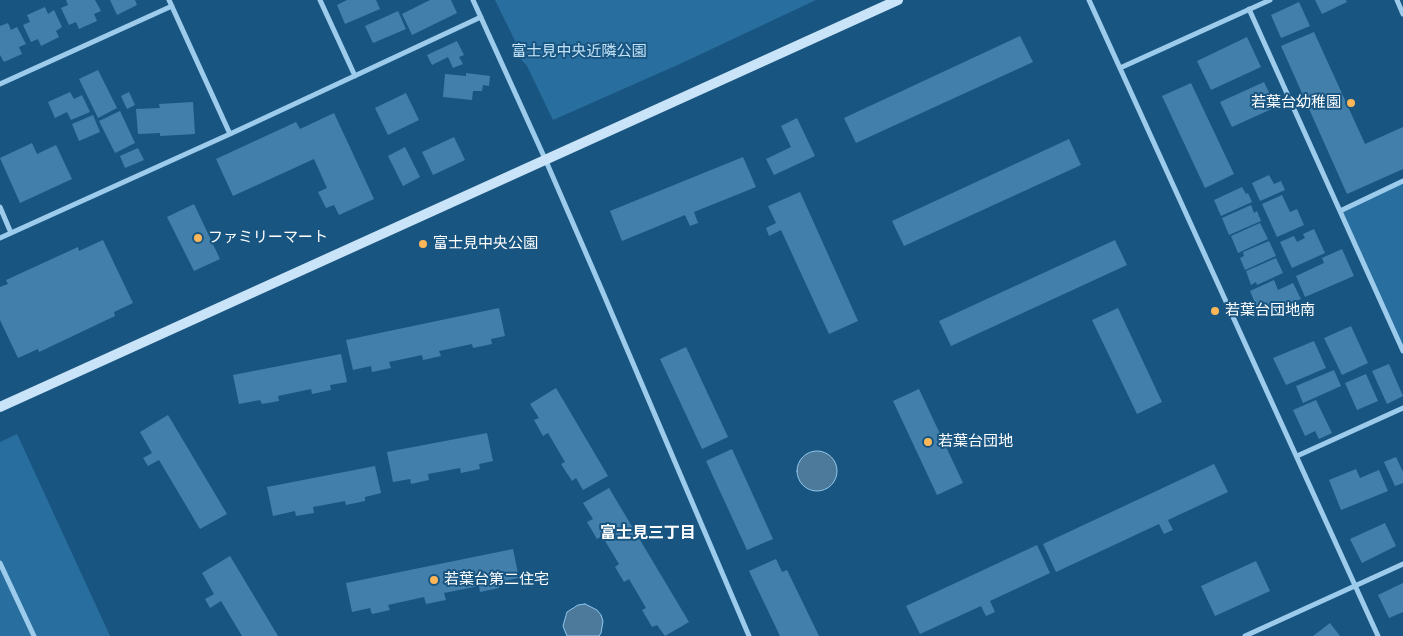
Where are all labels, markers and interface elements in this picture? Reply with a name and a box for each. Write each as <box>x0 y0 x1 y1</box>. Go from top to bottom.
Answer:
park label: 富士見中央近隣公園 <box>512 43 646 61</box>
place label: 若葉台幼稚園 <box>1251 94 1341 112</box>
marker: 若葉台幼稚園 <box>1345 97 1357 109</box>
place label: ファミリーマート <box>208 229 328 247</box>
marker: ファミリーマート <box>192 232 204 244</box>
place label: 富士見中央公園 <box>433 235 538 253</box>
marker: 富士見中央公園 <box>417 238 429 250</box>
place label: 若葉台団地南 <box>1225 302 1315 320</box>
marker: 若葉台団地南 <box>1209 305 1221 317</box>
place label: 若葉台団地 <box>938 433 1013 451</box>
marker: 若葉台団地 <box>922 436 934 448</box>
district label: 富士見三丁目 <box>600 523 696 543</box>
place label: 若葉台第二住宅 <box>444 571 549 589</box>
marker: 若葉台第二住宅 <box>428 574 440 586</box>

